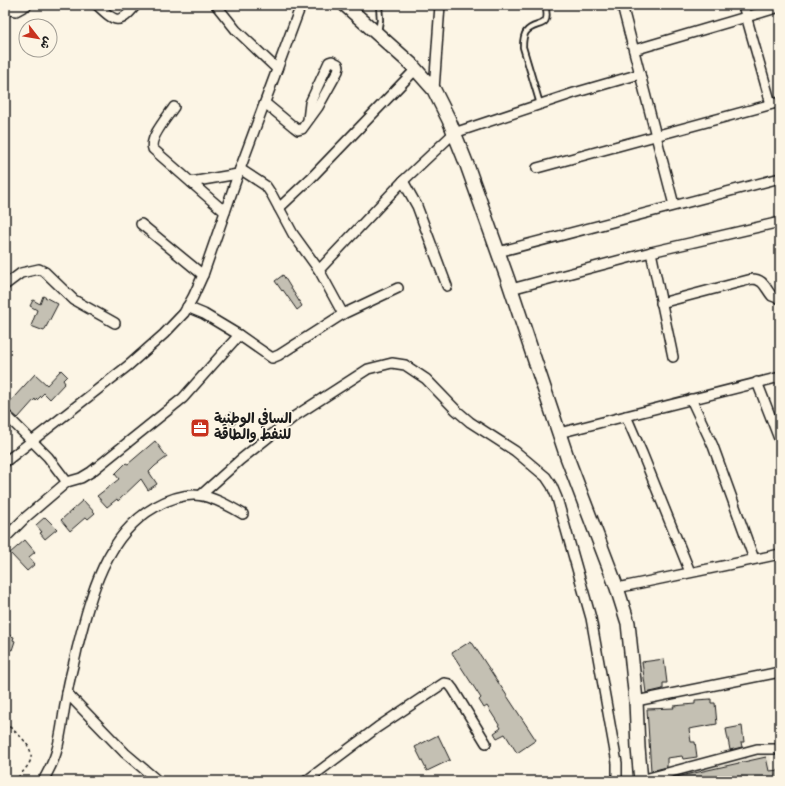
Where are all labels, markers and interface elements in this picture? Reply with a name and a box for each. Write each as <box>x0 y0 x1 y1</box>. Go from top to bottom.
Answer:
north arrow <box>18 18 58 58</box>
text: ش <box>35 33 55 51</box>
place label: السافي الوطنية للنفط والطاقة <box>214 408 292 446</box>
office icon: السافي الوطنية للنفط والطاقة <box>189 417 211 439</box>

